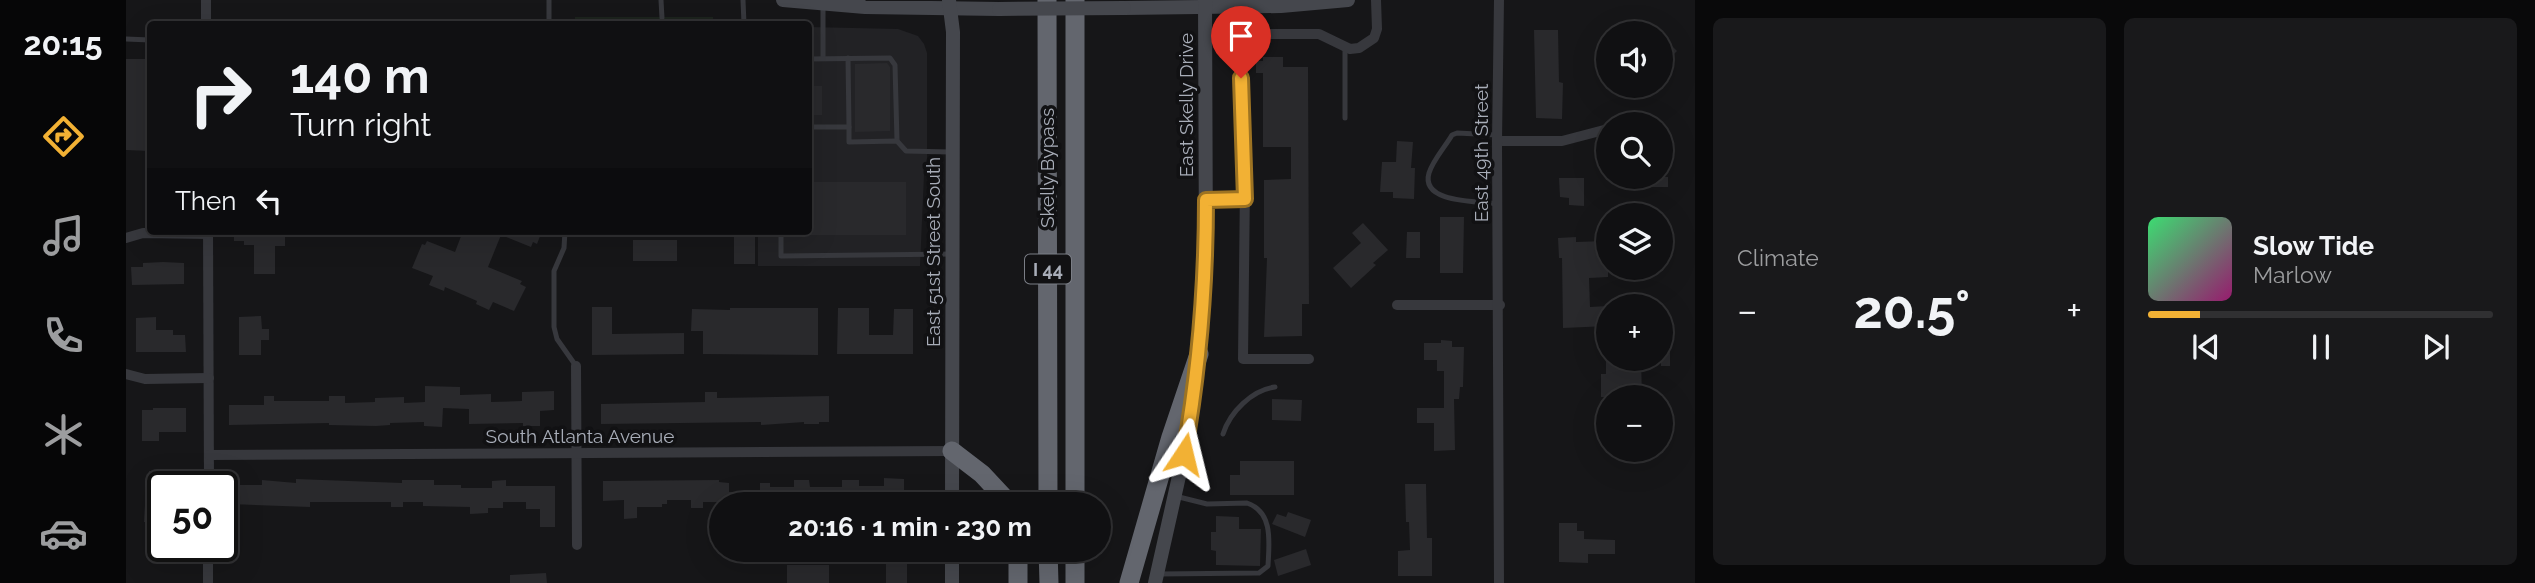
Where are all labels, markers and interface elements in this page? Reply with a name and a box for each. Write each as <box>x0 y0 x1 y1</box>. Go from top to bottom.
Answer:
pin <box>1211 6 1271 78</box>
icon: arrive <box>1222 17 1260 55</box>
map controls <box>1596 21 1673 462</box>
button: sound <box>1596 21 1673 98</box>
text: 20:15 <box>23 25 103 62</box>
street label: East Skelly Drive <box>1175 33 1197 177</box>
text: 140 m <box>290 47 430 104</box>
icon: right <box>175 49 266 140</box>
street label: East 49th Street <box>1470 83 1492 222</box>
text: Turn right <box>290 106 431 143</box>
street label: Skelly Bypass <box>1036 108 1058 228</box>
icon: directions <box>39 112 88 161</box>
button: search <box>1596 112 1673 189</box>
street label: East 51st Street South <box>922 157 944 347</box>
icon: left <box>250 182 288 220</box>
text: Then <box>175 186 236 216</box>
button: layers <box>1596 203 1673 280</box>
icon: music <box>39 211 88 260</box>
text: Slow Tide <box>2253 231 2374 261</box>
text: Climate <box>1737 244 1819 271</box>
road number: I 44 <box>1025 255 1071 284</box>
text: Marlow <box>2253 261 2332 288</box>
text: 20.5° <box>1854 279 1970 340</box>
text: − <box>1737 288 1757 333</box>
text: + <box>2066 288 2082 333</box>
button: + <box>1596 294 1673 371</box>
icon: phone <box>39 311 88 360</box>
icon: previous <box>2187 328 2225 366</box>
icon: pause <box>2302 328 2340 366</box>
icon: next <box>2417 328 2455 366</box>
button: − <box>1596 385 1673 462</box>
icon: climate <box>39 410 88 459</box>
position arrow <box>1147 417 1221 491</box>
street label: South Atlanta Avenue <box>486 425 674 447</box>
speed limit sign: 50 <box>147 471 238 562</box>
icon: car <box>39 509 88 558</box>
text: 20:16 · 1 min · 230 m <box>788 512 1032 542</box>

